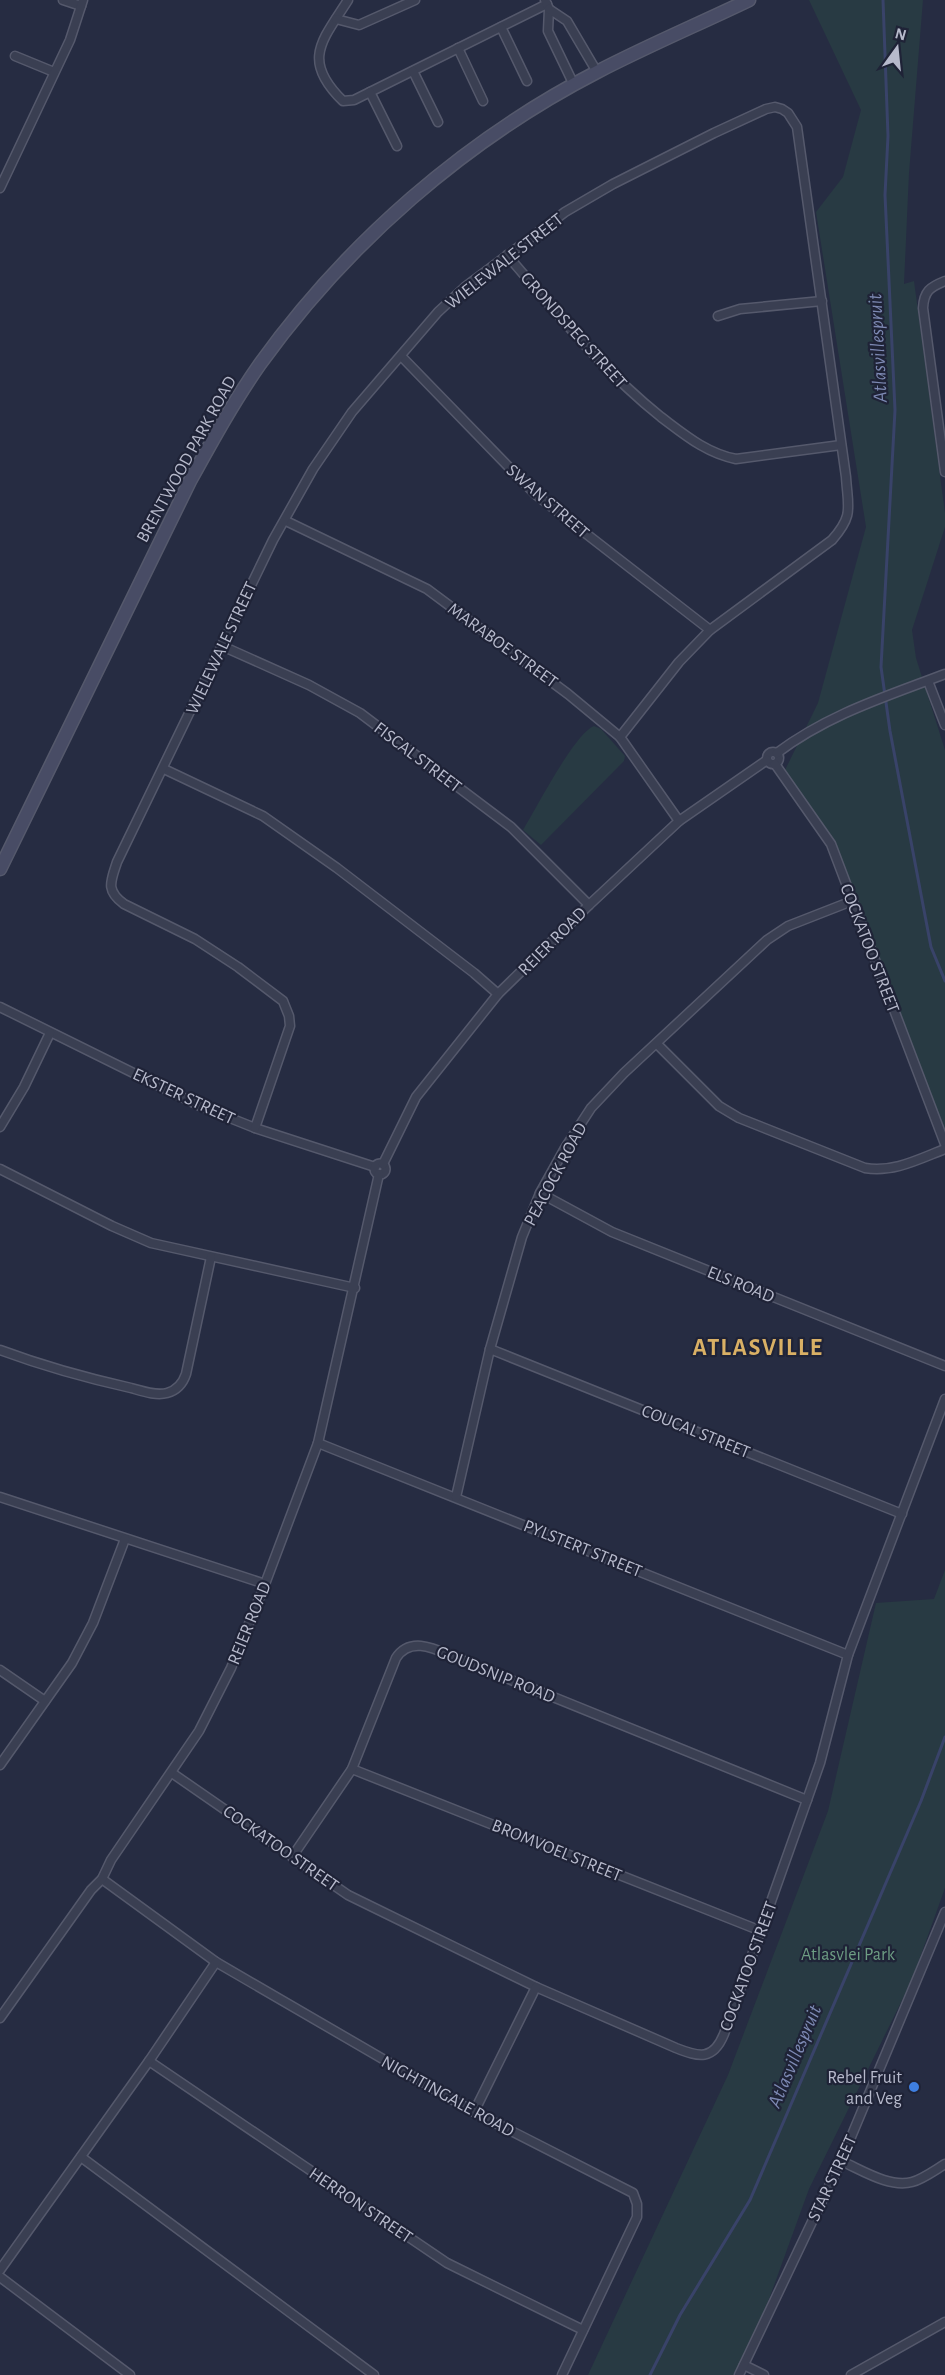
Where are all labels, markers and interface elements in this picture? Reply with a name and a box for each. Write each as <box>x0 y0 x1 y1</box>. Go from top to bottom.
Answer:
north arrow <box>867 18 927 78</box>
text: N <box>893 25 908 44</box>
street label: WIELEWALE STREET <box>442 210 567 313</box>
street label: GRONDSPEG STREET <box>517 269 630 392</box>
water label: Atlasvillespruit <box>865 293 891 404</box>
street label: BRENTWOOD PARK ROAD <box>134 373 240 546</box>
street label: SWAN STREET <box>503 461 592 542</box>
street label: WIELEWALE STREET <box>183 579 261 718</box>
street label: MARABOE STREET <box>444 600 561 692</box>
street label: FISCAL STREET <box>370 719 465 797</box>
street label: COCKATOO STREET <box>836 881 902 1015</box>
street label: REIER ROAD <box>515 904 590 979</box>
street label: EKSTER STREET <box>130 1065 238 1128</box>
street label: PEACOCK ROAD <box>521 1120 591 1229</box>
street label: ELS ROAD <box>704 1263 777 1307</box>
district label: ATLASVILLE <box>692 1336 824 1360</box>
street label: COUCAL STREET <box>639 1402 753 1462</box>
street label: PYLSTERT STREET <box>521 1517 645 1581</box>
street label: REIER ROAD <box>225 1579 275 1668</box>
street label: GOUDSNIP ROAD <box>434 1643 557 1707</box>
street label: COCKATOO STREET <box>219 1802 342 1895</box>
street label: BROMVOEL STREET <box>489 1817 624 1885</box>
street label: COCKATOO STREET <box>717 1899 781 2034</box>
park label: Atlasvlei Park <box>801 1946 896 1964</box>
water label: Atlasvillespruit <box>764 2002 826 2111</box>
street label: NIGHTINGALE ROAD <box>378 2053 517 2141</box>
place label: Rebel Fruit and Veg <box>827 2069 902 2108</box>
marker: Rebel Fruit and Veg <box>907 2080 921 2094</box>
street label: STAR STREET <box>805 2132 861 2224</box>
street label: HERRON STREET <box>305 2165 416 2247</box>

